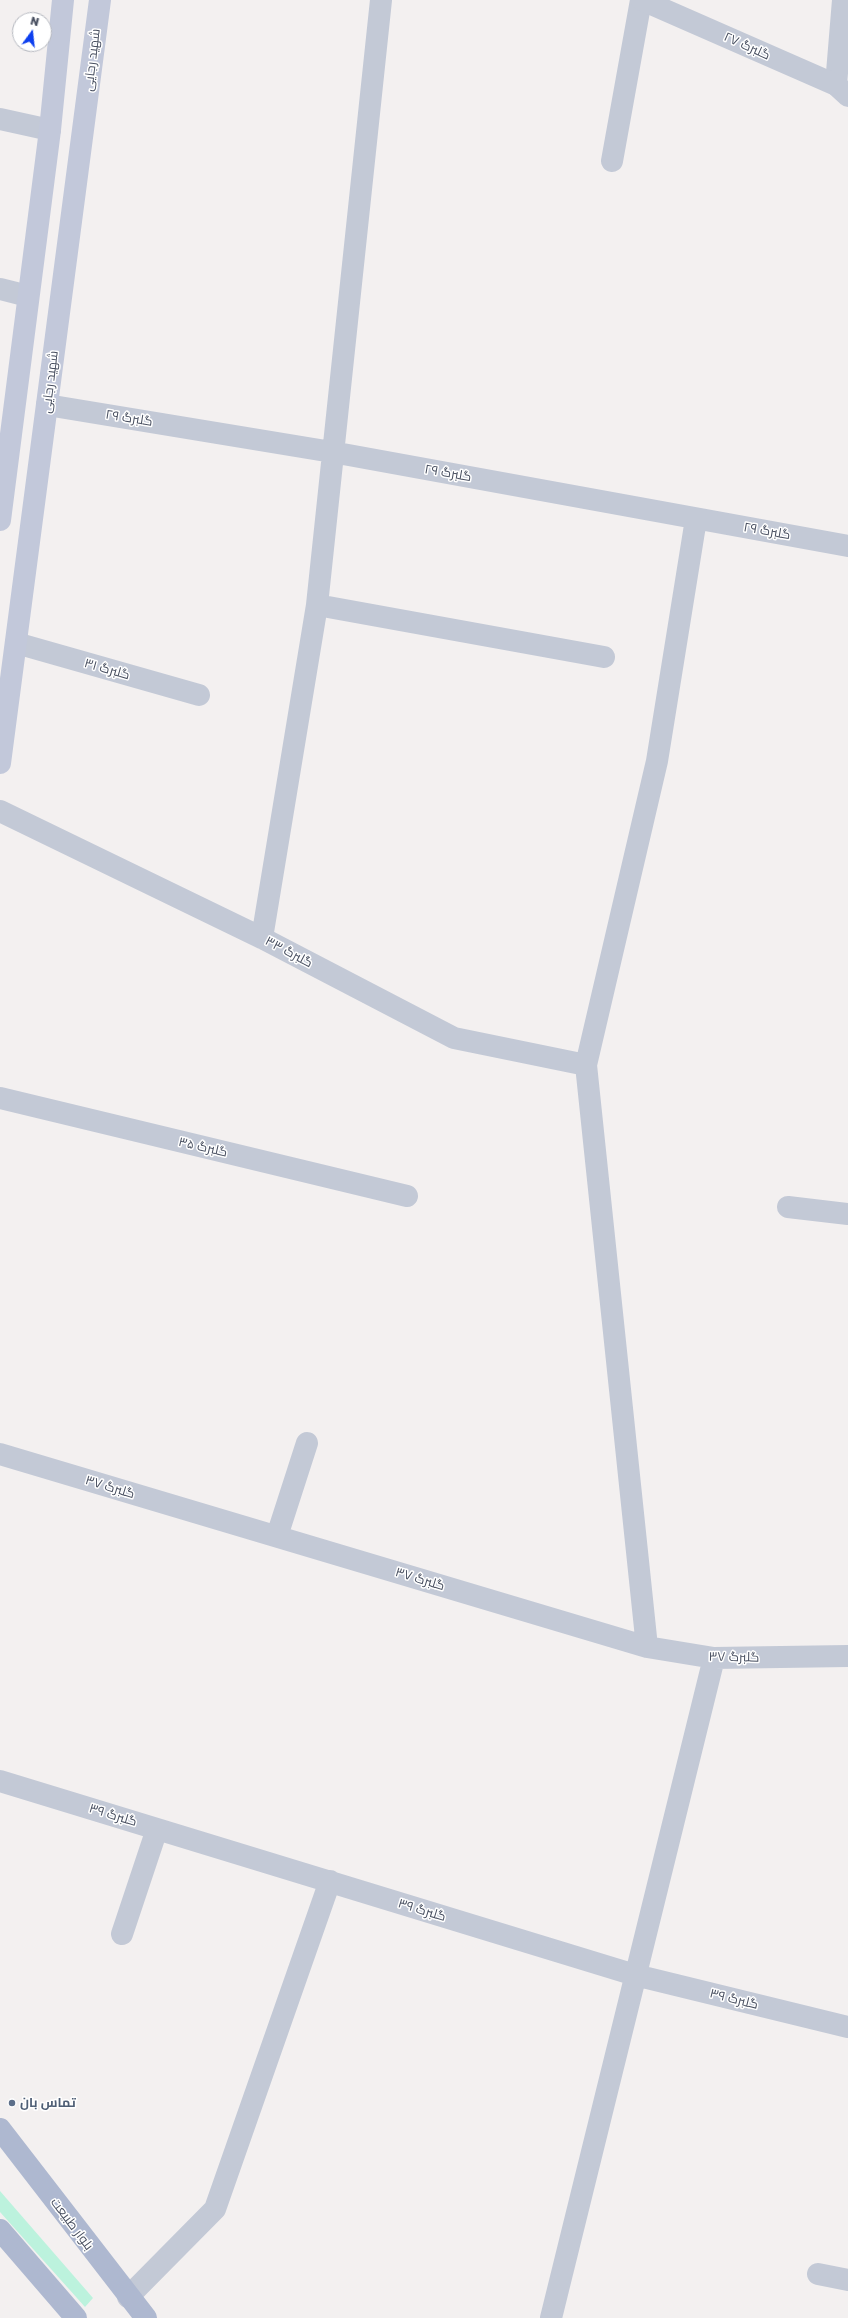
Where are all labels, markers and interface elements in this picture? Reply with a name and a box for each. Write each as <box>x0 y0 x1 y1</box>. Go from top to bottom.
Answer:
north arrow <box>12 12 52 52</box>
text: N <box>29 14 41 28</box>
street label: شهید رجایی <box>80 28 104 92</box>
street label: گلبرگ ۲۷ <box>721 29 773 63</box>
street label: شهید رجایی <box>38 350 62 414</box>
street label: گلبرگ ۲۹ <box>104 407 154 429</box>
street label: گلبرگ ۲۹ <box>423 461 473 485</box>
street label: گلبرگ ۲۹ <box>742 519 792 543</box>
street label: گلبرگ ۳۱ <box>82 655 132 683</box>
street label: گلبرگ ۳۳ <box>263 933 315 971</box>
street label: گلبرگ ۳۵ <box>177 1134 229 1160</box>
street label: گلبرگ ۳۷ <box>83 1472 137 1502</box>
street label: گلبرگ ۳۷ <box>393 1564 447 1594</box>
street label: گلبرگ ۳۷ <box>708 1649 760 1665</box>
street label: گلبرگ ۳۹ <box>87 1800 139 1830</box>
street label: گلبرگ ۳۹ <box>396 1895 448 1925</box>
street label: گلبرگ ۳۹ <box>708 1985 760 2013</box>
place label: تماس بان <box>20 2095 76 2111</box>
marker: تماس بان <box>7 2098 17 2108</box>
street label: بلوار طبیعت <box>47 2195 97 2253</box>

